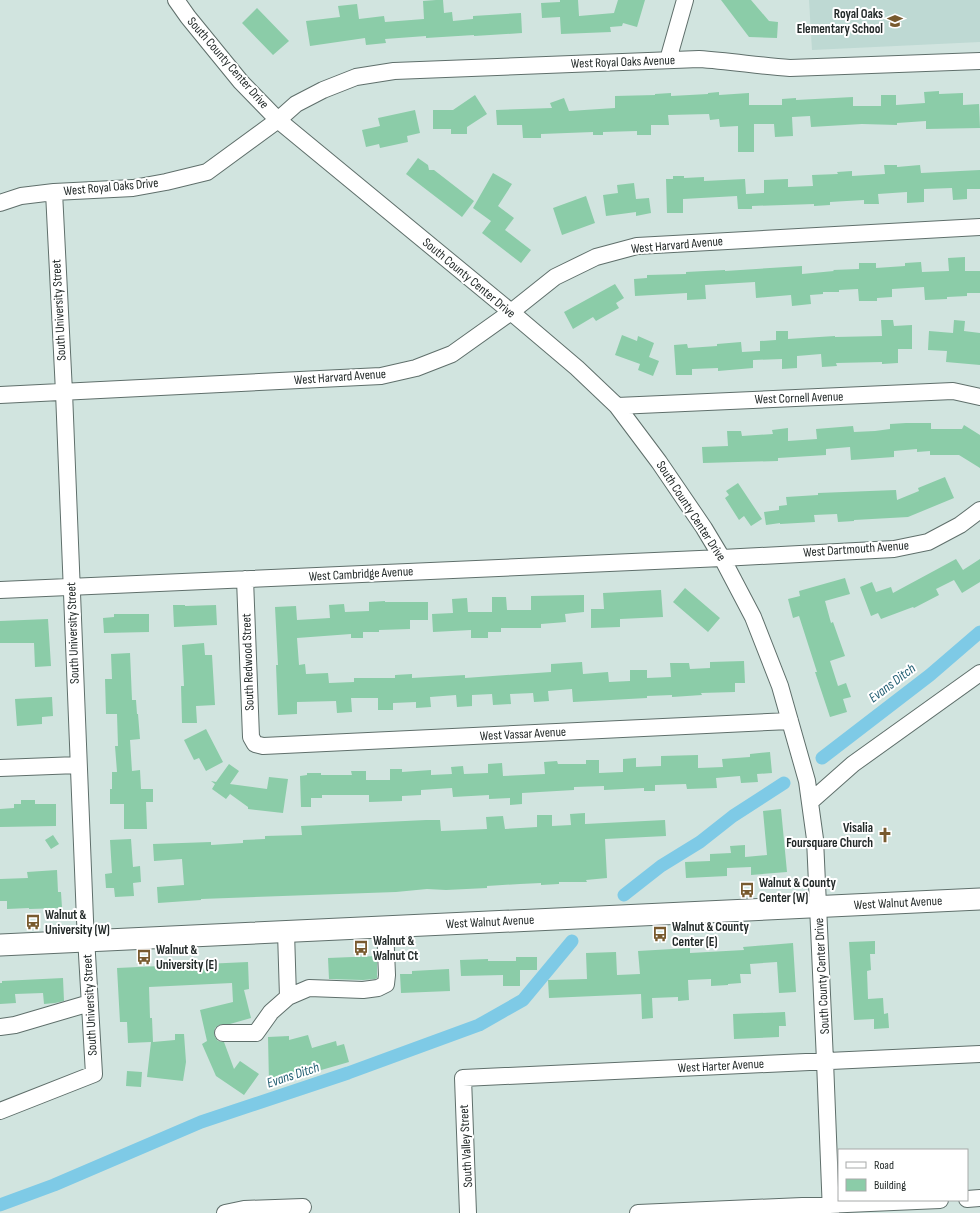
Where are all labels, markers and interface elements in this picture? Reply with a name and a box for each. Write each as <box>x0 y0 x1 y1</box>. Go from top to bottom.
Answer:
place label: Royal Oaks Elementary School <box>797 6 883 37</box>
school or university icon: Royal Oaks Elementary School <box>886 12 904 30</box>
street label: South County Center Drive <box>184 14 272 112</box>
street label: West Royal Oaks Avenue <box>571 52 675 72</box>
street label: West Royal Oaks Drive <box>63 175 159 199</box>
street label: West Harvard Avenue <box>630 233 724 257</box>
street label: South County Center Drive <box>419 234 519 322</box>
street label: South University Street <box>48 259 70 361</box>
street label: West Harvard Avenue <box>293 366 387 388</box>
street label: West Cornell Avenue <box>754 388 844 408</box>
street label: South County Center Drive <box>653 458 729 564</box>
street label: West Dartmouth Avenue <box>803 537 909 561</box>
street label: West Cambridge Avenue <box>308 563 414 585</box>
street label: South University Street <box>63 582 83 684</box>
street label: South Redwood Street <box>238 613 258 711</box>
water label: Evans Ditch <box>865 660 919 706</box>
street label: West Vassar Avenue <box>479 724 567 744</box>
place label: Visalia Foursquare Church <box>786 820 873 851</box>
church icon: Visalia Foursquare Church <box>876 826 894 844</box>
place label: Walnut & County Center (W) <box>759 875 837 906</box>
bus stop icon: Walnut & County Center (W) <box>738 881 756 899</box>
street label: West Walnut Avenue <box>853 893 943 913</box>
place label: Walnut & University (W) <box>45 907 110 938</box>
street label: West Walnut Avenue <box>445 912 535 932</box>
bus stop icon: Walnut & University (W) <box>24 913 42 931</box>
street label: South County Center Drive <box>811 917 833 1035</box>
place label: Walnut & County Center (E) <box>672 919 750 950</box>
bus stop icon: Walnut & County Center (E) <box>651 925 669 943</box>
place label: Walnut & Walnut Ct <box>373 933 419 964</box>
bus stop icon: Walnut & Walnut Ct <box>352 939 370 957</box>
place label: Walnut & University (E) <box>156 942 217 973</box>
bus stop icon: Walnut & University (E) <box>135 948 153 966</box>
street label: South University Street <box>79 954 101 1056</box>
street label: West Harter Avenue <box>677 1056 765 1076</box>
water label: Evans Ditch <box>265 1059 322 1091</box>
street label: South Valley Street <box>456 1104 476 1188</box>
legend <box>838 1149 968 1201</box>
text: Road <box>874 1158 894 1173</box>
text: Building <box>874 1178 906 1193</box>

